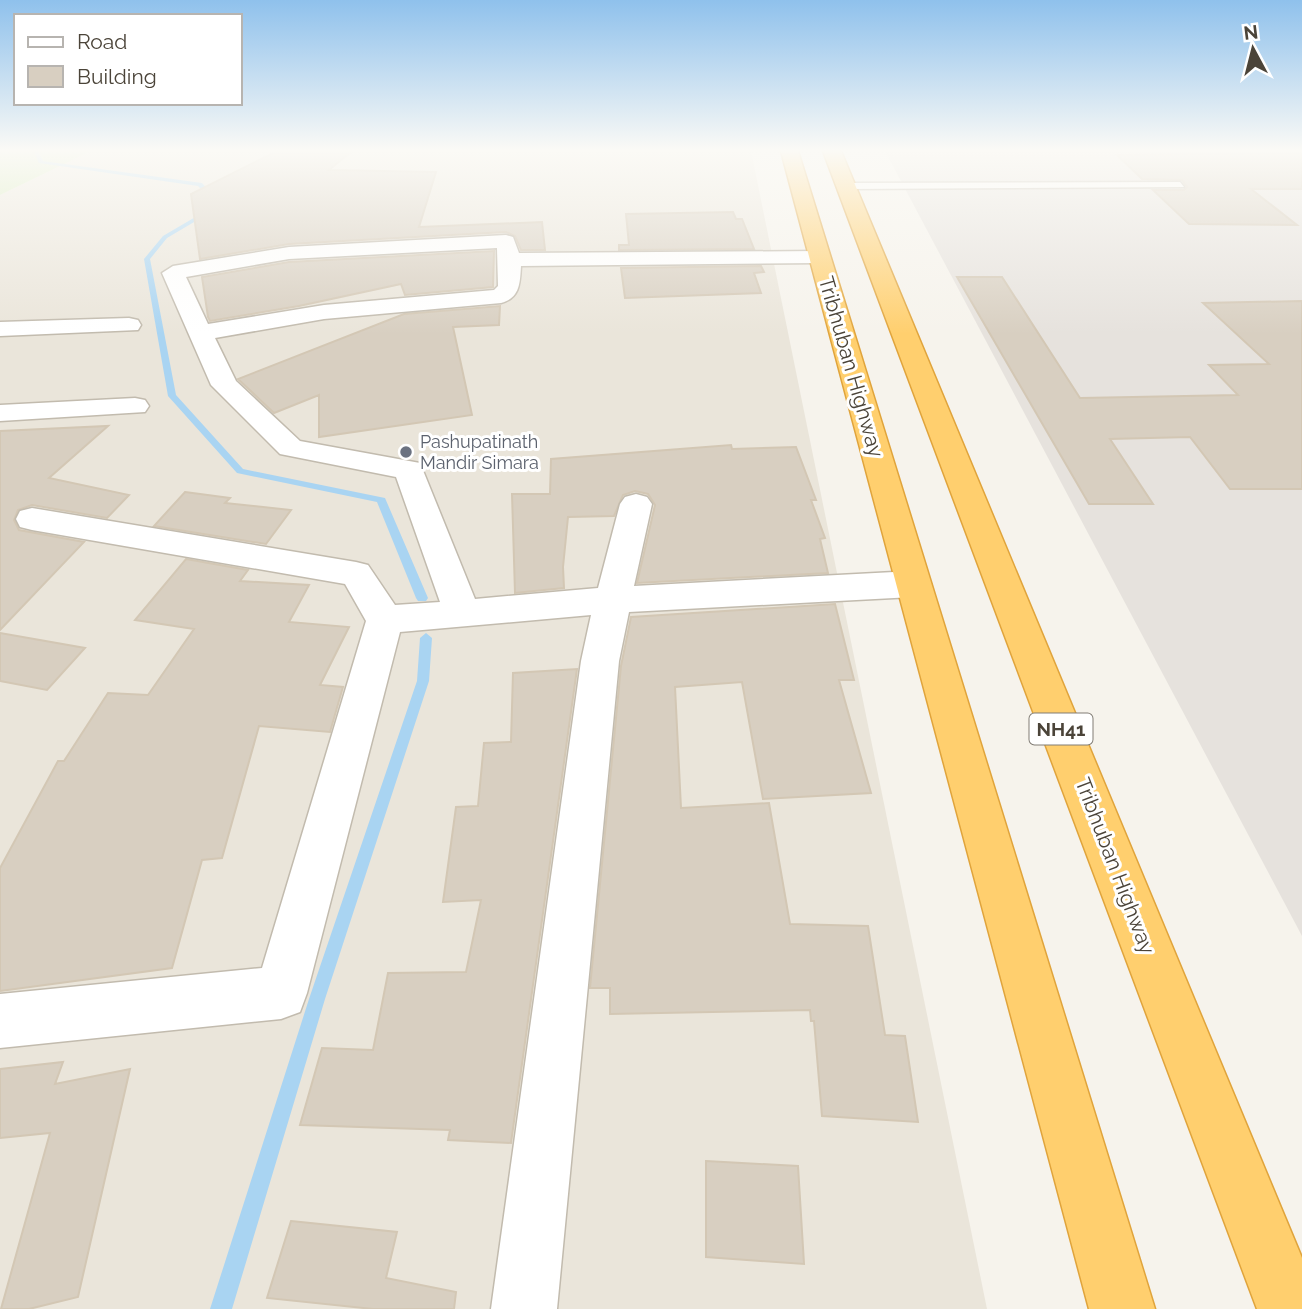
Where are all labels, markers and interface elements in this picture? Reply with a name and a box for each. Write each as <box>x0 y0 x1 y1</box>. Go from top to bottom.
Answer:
legend <box>14 14 242 105</box>
north arrow <box>1218 14 1288 84</box>
text: N <box>1242 20 1259 44</box>
text: Road <box>77 29 127 54</box>
text: Building <box>77 64 157 89</box>
street label: Tribhuban Highway <box>814 274 889 460</box>
place label: Pashupatinath Mandir Simara <box>420 431 539 473</box>
marker: Pashupatinath Mandir Simara <box>398 444 414 460</box>
road number: NH41 <box>1030 714 1092 744</box>
street label: Tribhuban Highway <box>1070 774 1161 958</box>

